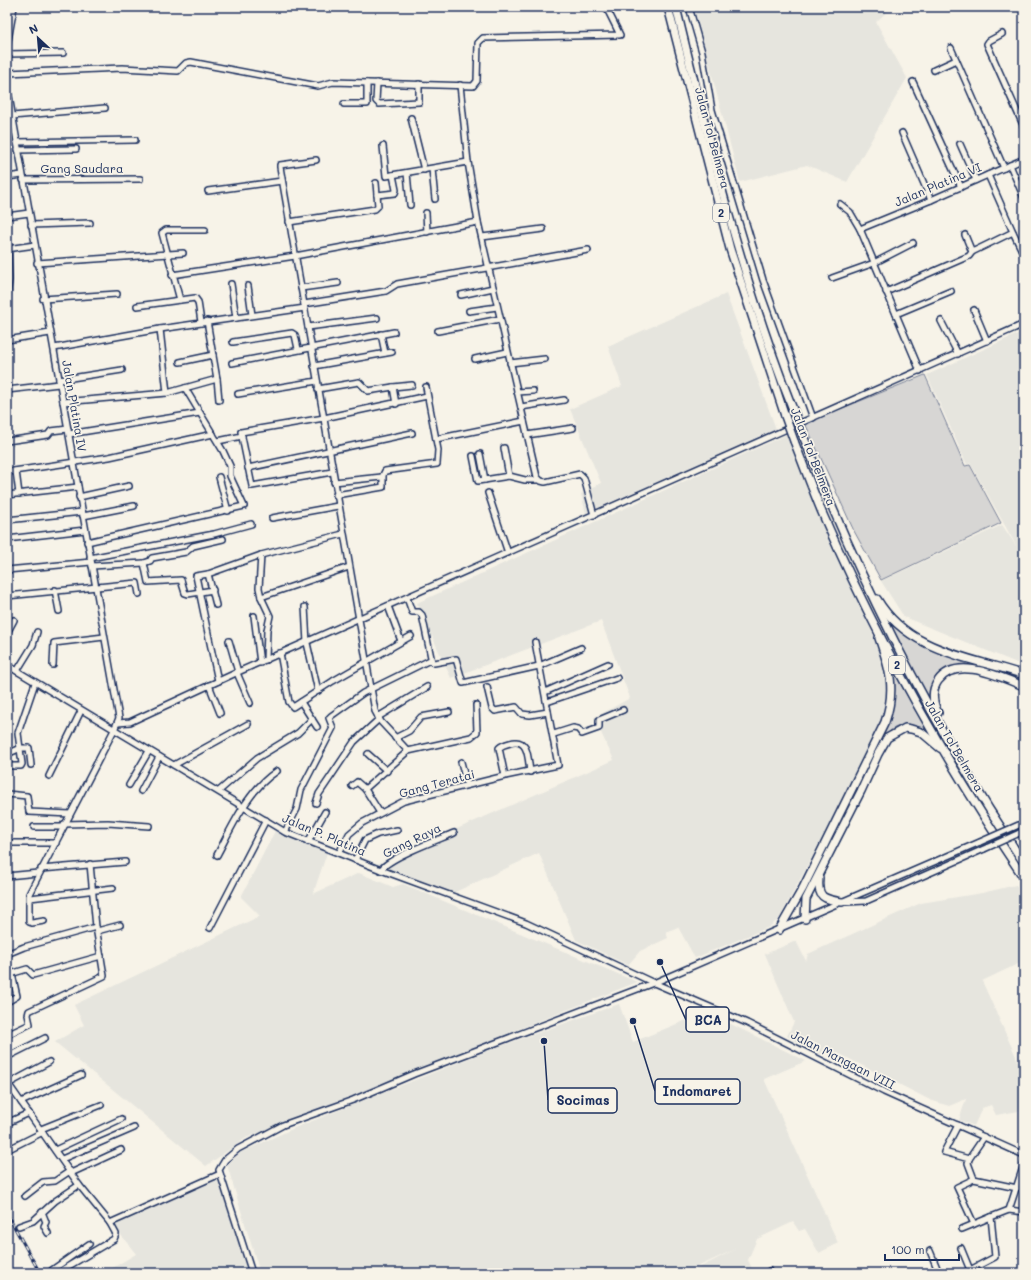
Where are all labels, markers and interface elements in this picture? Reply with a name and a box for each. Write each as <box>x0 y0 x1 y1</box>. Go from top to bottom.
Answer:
north arrow <box>18 18 58 58</box>
text: N <box>26 20 40 37</box>
street label: Jalan Tol Belmera <box>692 85 734 190</box>
street label: Jalan Platina VI <box>892 159 983 210</box>
street label: Gang Saudara <box>40 160 124 176</box>
road number: 2 <box>713 204 729 222</box>
street label: Jalan Platina IV <box>59 359 91 453</box>
street label: Jalan Tol Belmera <box>788 405 840 508</box>
road number: 2 <box>889 656 905 674</box>
street label: Jalan Tol Belmera <box>922 696 988 795</box>
street label: Gang Teratai <box>397 765 476 801</box>
street label: Jalan P. Platina <box>280 809 369 859</box>
street label: Gang Raya <box>380 819 443 861</box>
callout: BCA <box>686 1007 729 1032</box>
text: BCA <box>694 1011 722 1028</box>
street label: Jalan Mangaan VIII <box>789 1026 898 1092</box>
callout: Indomaret <box>655 1079 740 1104</box>
text: Indomaret <box>663 1082 732 1099</box>
callout: Socimas <box>548 1088 617 1113</box>
text: Socimas <box>556 1091 610 1108</box>
scale bar <box>885 1236 959 1262</box>
text: 100 m <box>891 1241 925 1257</box>

